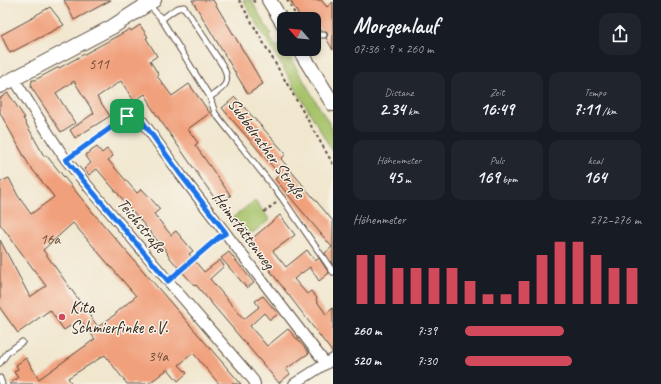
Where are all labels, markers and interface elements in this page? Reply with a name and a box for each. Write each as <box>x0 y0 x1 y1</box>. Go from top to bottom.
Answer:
north arrow <box>277 12 321 56</box>
map controls <box>277 12 321 56</box>
text: Morgenlauf <box>353 12 438 40</box>
button: share <box>599 13 641 55</box>
text: 07:36 · 9 × 260 m <box>353 41 434 57</box>
house number: 511 <box>89 55 110 74</box>
text: Distanz <box>385 85 413 99</box>
text: Zeit <box>490 85 504 99</box>
text: Tempo <box>584 85 606 99</box>
street label: Subbelrather Straße <box>223 94 311 204</box>
pin <box>110 99 144 133</box>
text: 2.34 <box>379 99 405 120</box>
text: 16:49 <box>480 99 514 120</box>
text: 7:11 <box>573 99 600 120</box>
text: km <box>405 104 419 118</box>
text: /km <box>600 104 617 118</box>
icon: arrive <box>116 105 138 127</box>
text: Höhenmeter <box>377 153 421 167</box>
text: Puls <box>490 153 504 167</box>
text: kcal <box>588 153 602 167</box>
text: 45 <box>387 167 402 188</box>
text: 169 <box>477 167 500 188</box>
text: 164 <box>583 167 607 188</box>
text: m <box>402 172 411 186</box>
text: bpm <box>500 172 517 186</box>
street label: Heimstättenweg <box>208 187 281 275</box>
street label: Teichstraße <box>113 193 172 258</box>
text: Höhenmeter <box>353 212 406 228</box>
text: 272–276 m <box>590 212 641 228</box>
house number: 16a <box>40 230 61 249</box>
place label: Kita Schmierfinke e.V. <box>70 297 169 338</box>
marker: Kita Schmierfinke e.V. <box>57 312 67 322</box>
text: 260 m <box>353 323 381 339</box>
text: 7:39 <box>417 323 437 339</box>
house number: 34a <box>148 347 169 366</box>
text: 520 m <box>353 353 381 369</box>
text: 7:30 <box>417 353 437 369</box>

